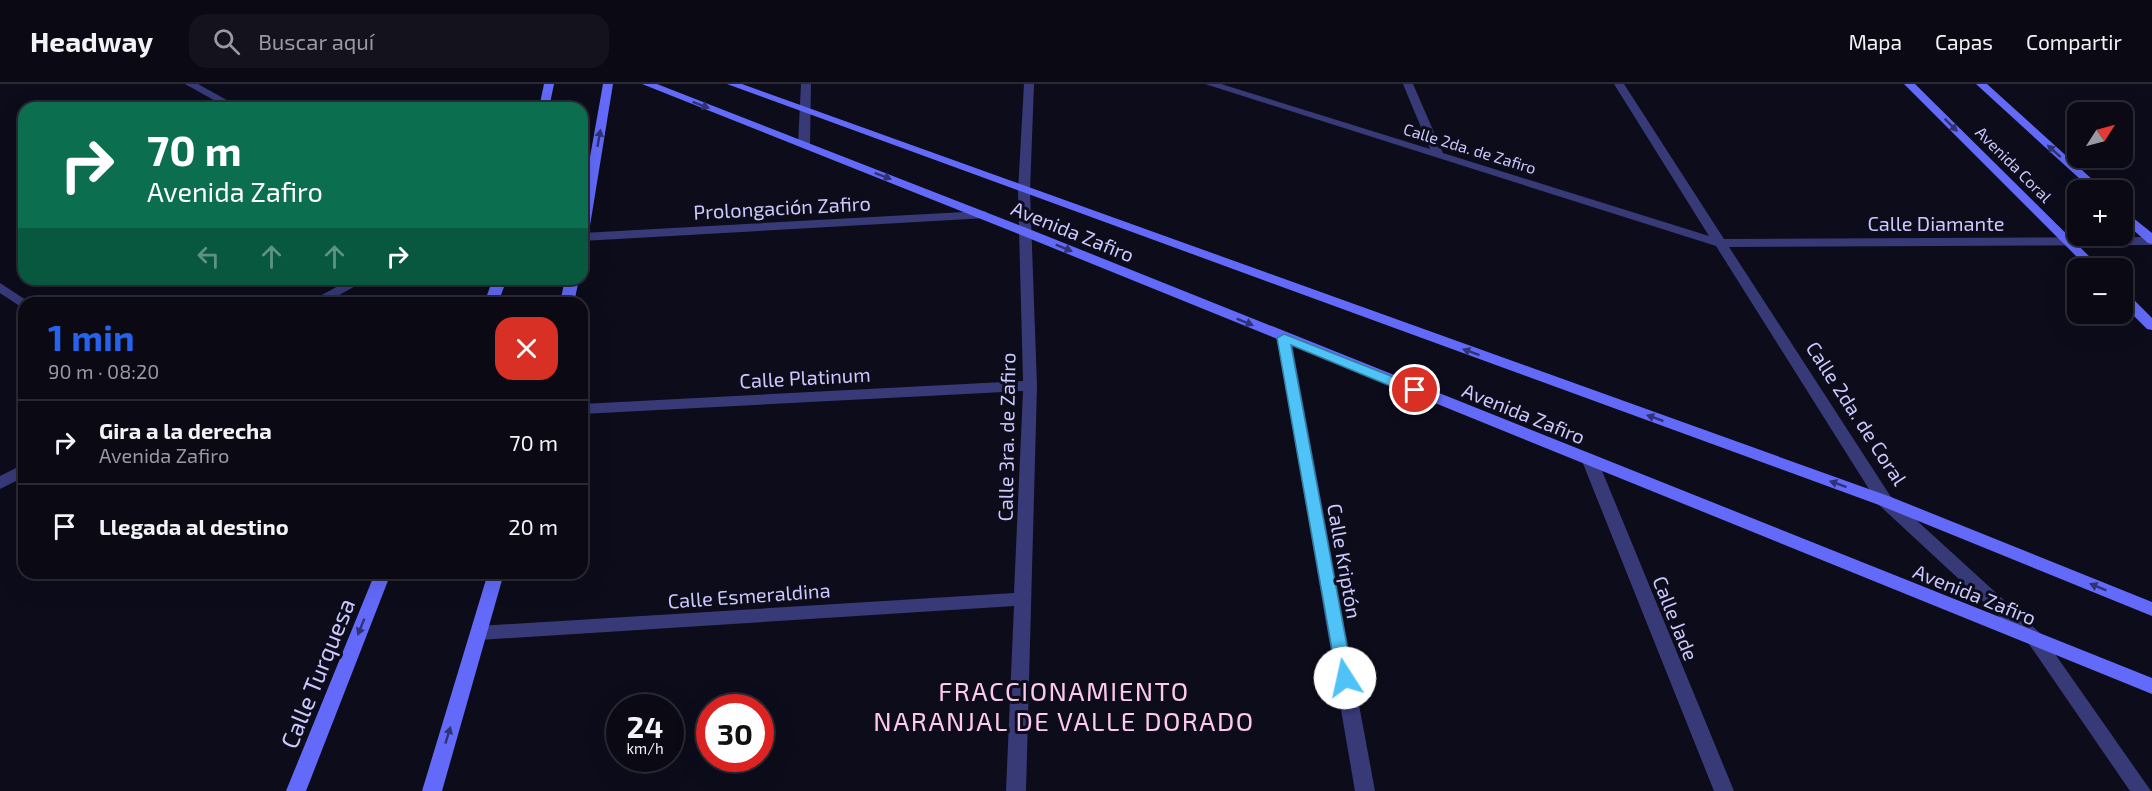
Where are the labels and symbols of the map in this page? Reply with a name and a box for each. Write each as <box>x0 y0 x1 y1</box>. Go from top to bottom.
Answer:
one-way arrow <box>693 100 711 110</box>
north arrow <box>2067 102 2133 168</box>
one-way arrow <box>1943 118 1957 132</box>
street label: Calle 2da. de Zafiro <box>1401 119 1539 177</box>
street label: Avenida Coral <box>1972 122 2056 206</box>
one-way arrow <box>595 128 604 147</box>
one-way arrow <box>2047 144 2062 158</box>
one-way arrow <box>874 172 892 181</box>
street label: Prolongación Zafiro <box>693 190 871 224</box>
street label: Avenida Zafiro <box>1008 195 1138 267</box>
street label: Calle Diamante <box>1867 211 2005 235</box>
one-way arrow <box>1056 243 1074 253</box>
one-way arrow <box>1236 318 1254 327</box>
street label: Calle 2da. de Coral <box>1802 337 1912 489</box>
one-way arrow <box>1462 347 1480 357</box>
street label: Calle 3ra. de Zafiro <box>993 352 1019 522</box>
street label: Calle Platinum <box>739 362 871 392</box>
pin <box>1389 364 1440 415</box>
street label: Avenida Zafiro <box>1459 377 1589 449</box>
one-way arrow <box>1646 413 1664 423</box>
one-way arrow <box>1829 479 1847 489</box>
street label: Calle Kriptón <box>1323 502 1367 620</box>
street label: Avenida Zafiro <box>1910 558 2040 630</box>
street label: Calle Jade <box>1648 572 1704 664</box>
street label: Calle Esmeraldina <box>667 577 831 613</box>
one-way arrow <box>2088 582 2106 592</box>
street label: Calle Turquesa <box>274 594 360 752</box>
one-way arrow <box>356 619 366 637</box>
position arrow <box>1313 646 1377 710</box>
district label: FRACCIONAMIENTO NARANJAL DE VALLE DORADO <box>873 675 1255 736</box>
speed limit sign: 30 <box>696 694 774 772</box>
one-way arrow <box>444 726 453 744</box>

